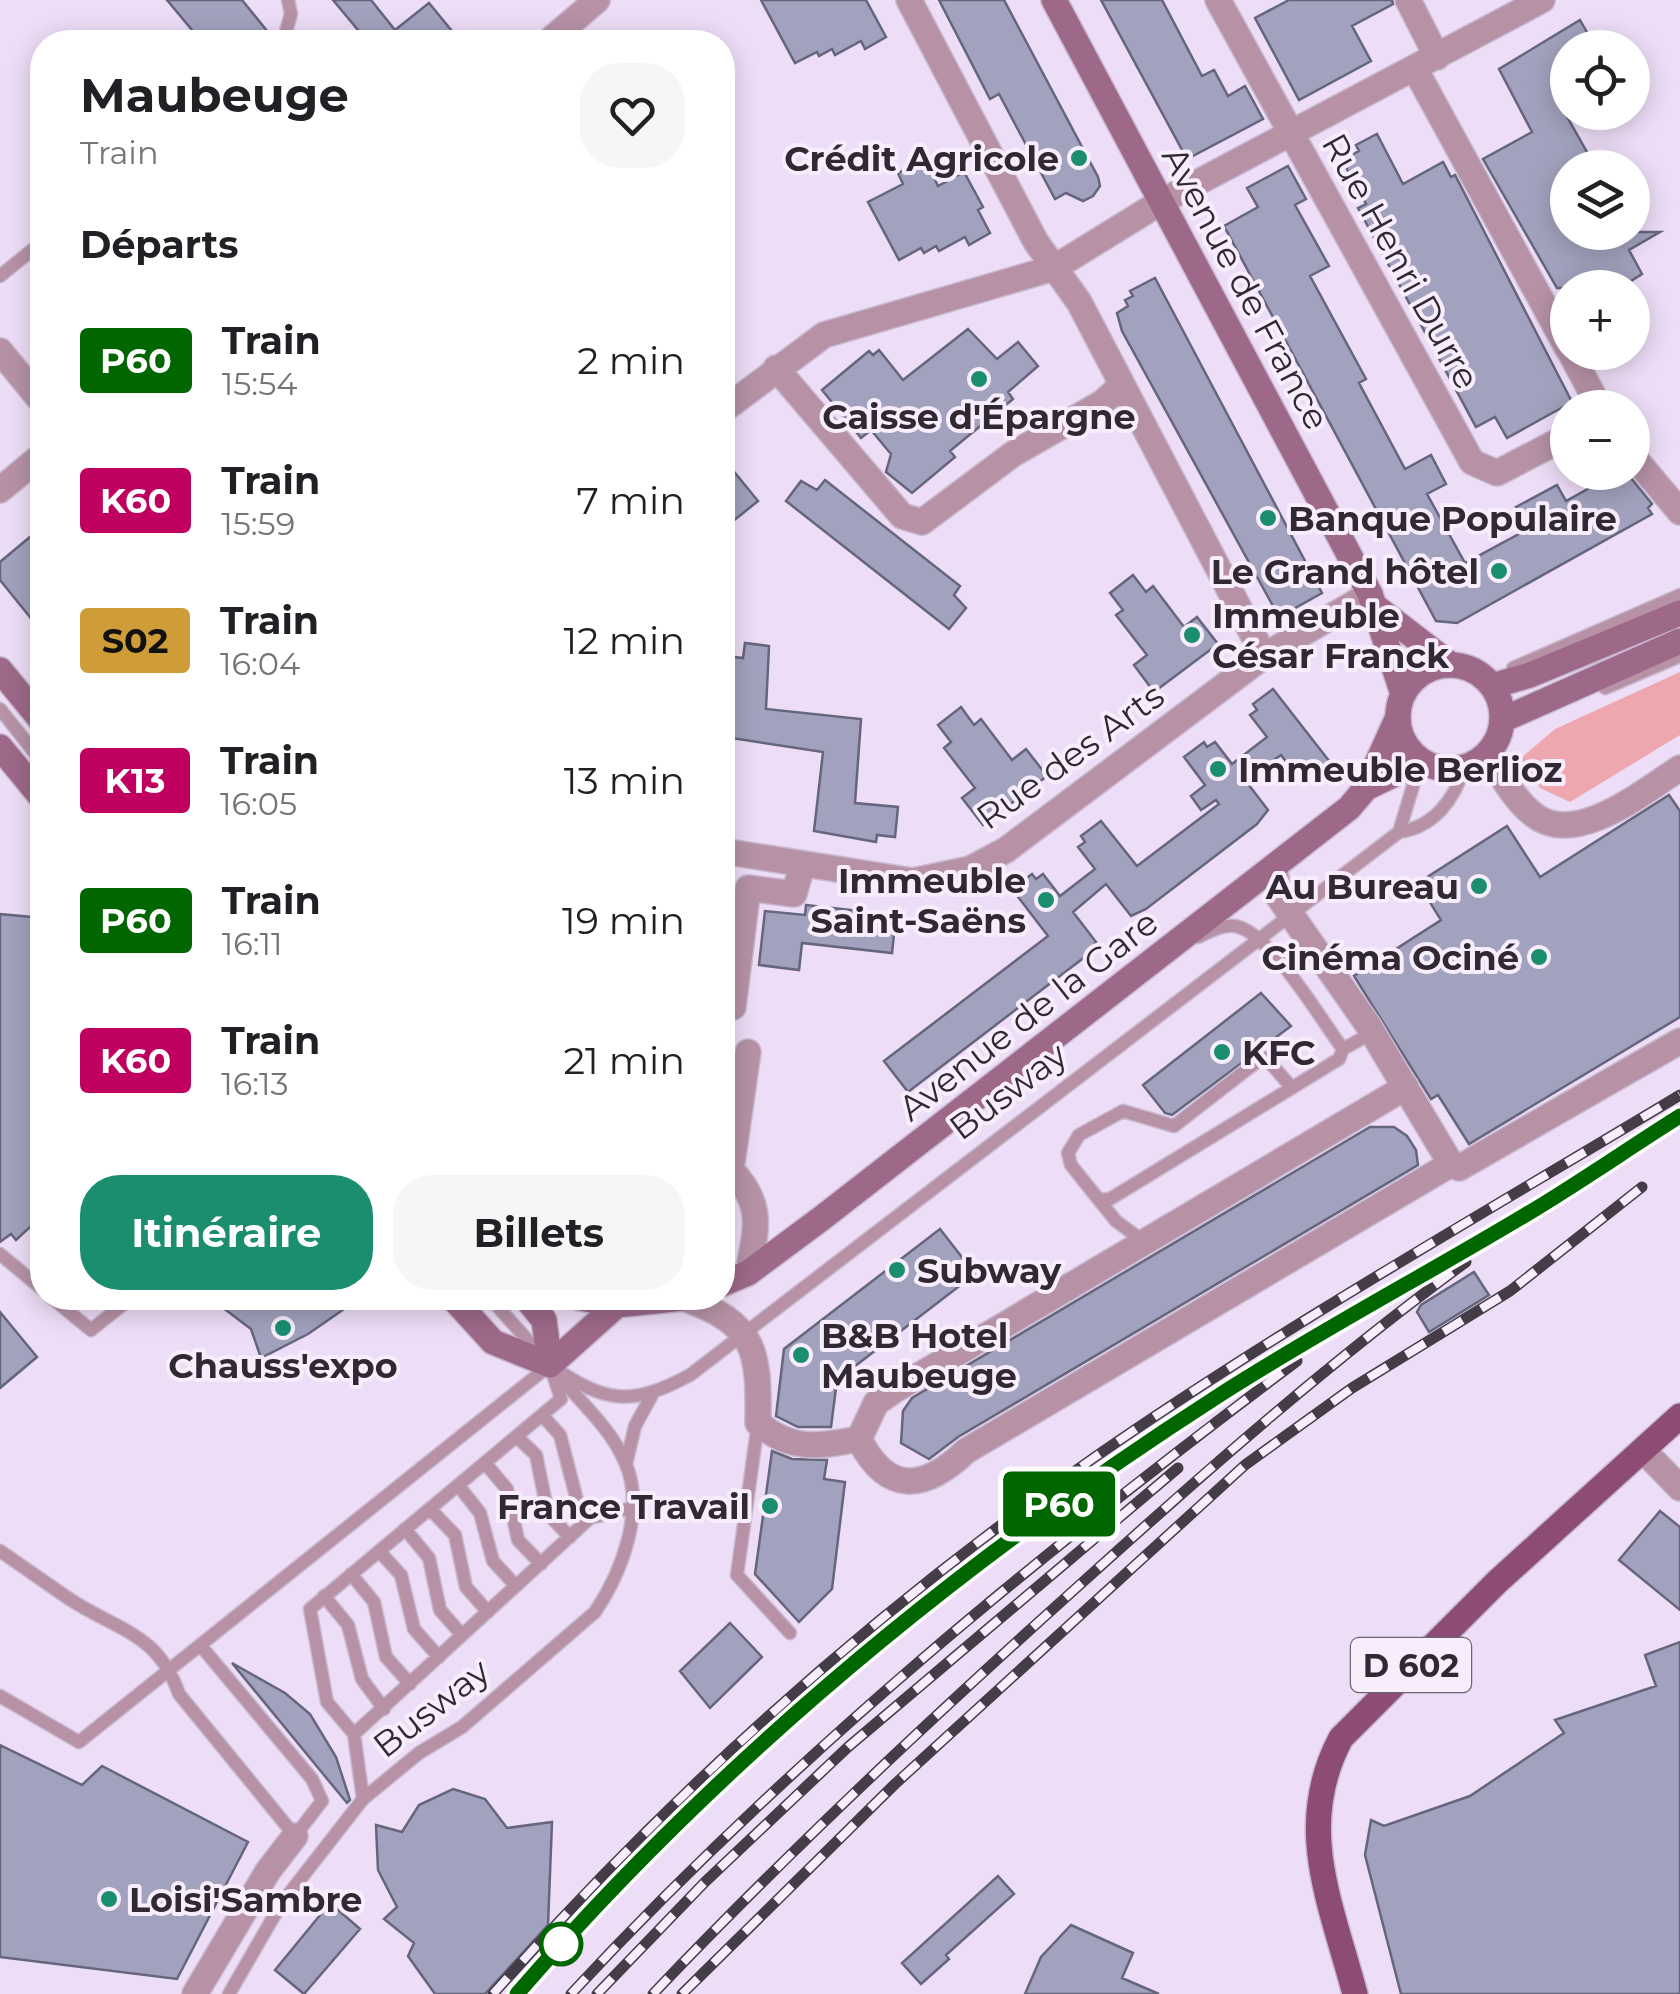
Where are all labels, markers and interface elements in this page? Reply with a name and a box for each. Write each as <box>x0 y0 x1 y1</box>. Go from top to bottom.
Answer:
map controls <box>1550 30 1650 490</box>
button: locate <box>1550 30 1650 130</box>
button: heart <box>580 63 685 168</box>
text: Maubeuge <box>80 66 349 124</box>
street label: Rue Henri Durre <box>1313 126 1489 396</box>
text: Train <box>80 133 159 172</box>
place label: Crédit Agricole <box>784 137 1059 180</box>
street label: Avenue de France <box>1153 139 1339 437</box>
marker: Crédit Agricole <box>1068 147 1090 169</box>
button: layers <box>1550 150 1650 250</box>
text: Départs <box>80 221 238 268</box>
button: + <box>1550 270 1650 370</box>
text: Train <box>222 317 321 364</box>
text: 2 min <box>577 337 685 384</box>
text: P60 <box>100 339 172 382</box>
text: 15:54 <box>222 364 297 403</box>
marker: Caisse d'Épargne <box>968 368 990 390</box>
button: − <box>1550 390 1650 490</box>
place label: Caisse d'Épargne <box>822 395 1136 438</box>
text: Train <box>221 457 320 504</box>
text: 7 min <box>576 477 685 524</box>
text: K60 <box>100 479 171 522</box>
place label: Banque Populaire <box>1288 497 1617 540</box>
text: 15:59 <box>221 504 295 543</box>
marker: Banque Populaire <box>1257 507 1279 529</box>
place label: Le Grand hôtel <box>1211 550 1479 593</box>
marker: Le Grand hôtel <box>1488 560 1510 582</box>
place label: Immeuble César Franck <box>1212 594 1450 677</box>
text: Train <box>220 597 319 644</box>
text: 12 min <box>564 617 685 664</box>
text: S02 <box>102 619 168 662</box>
marker: Immeuble César Franck <box>1181 624 1203 646</box>
text: 16:04 <box>220 644 300 683</box>
street label: Rue des Arts <box>968 674 1172 838</box>
text: Train <box>220 737 319 784</box>
place label: Immeuble Berlioz <box>1238 748 1562 791</box>
text: 13 min <box>564 757 685 804</box>
marker: Immeuble Berlioz <box>1207 758 1229 780</box>
text: K13 <box>104 759 166 802</box>
text: 16:05 <box>220 784 297 823</box>
place label: Immeuble Saint-Saëns <box>811 859 1026 942</box>
place label: Au Bureau <box>1265 865 1459 908</box>
marker: Au Bureau <box>1468 875 1490 897</box>
text: Train <box>222 877 321 924</box>
marker: Immeuble Saint-Saëns <box>1035 889 1057 911</box>
text: 19 min <box>562 897 685 944</box>
text: P60 <box>100 899 172 942</box>
street label: Avenue de la Gare <box>890 900 1166 1130</box>
text: 16:11 <box>222 924 283 963</box>
place label: Cinéma Ociné <box>1261 936 1519 979</box>
marker: Cinéma Ociné <box>1528 946 1550 968</box>
text: Train <box>221 1017 320 1064</box>
place label: KFC <box>1242 1031 1315 1074</box>
street label: Busway <box>941 1033 1075 1149</box>
text: 21 min <box>564 1037 685 1084</box>
text: K60 <box>100 1039 171 1082</box>
marker: KFC <box>1211 1041 1233 1063</box>
text: 16:13 <box>221 1064 289 1103</box>
button: Itinéraire <box>80 1175 373 1290</box>
button: Billets <box>393 1175 685 1290</box>
place label: Subway <box>917 1249 1062 1292</box>
marker: Subway <box>886 1259 908 1281</box>
place label: B&B Hotel Maubeuge <box>821 1314 1017 1397</box>
marker: Chauss'expo <box>272 1317 294 1339</box>
place label: Chauss'expo <box>168 1344 398 1387</box>
marker: B&B Hotel Maubeuge <box>790 1344 812 1366</box>
line badge: P60 <box>1002 1472 1116 1536</box>
text: P60 <box>1023 1483 1095 1526</box>
place label: France Travail <box>497 1485 750 1528</box>
marker: France Travail <box>759 1495 781 1517</box>
road number: D 602 <box>1351 1638 1471 1692</box>
street label: Busway <box>364 1649 498 1767</box>
place label: Loisi'Sambre <box>129 1878 362 1921</box>
marker: Loisi'Sambre <box>98 1888 120 1910</box>
unlabelled marker <box>540 1923 582 1965</box>

